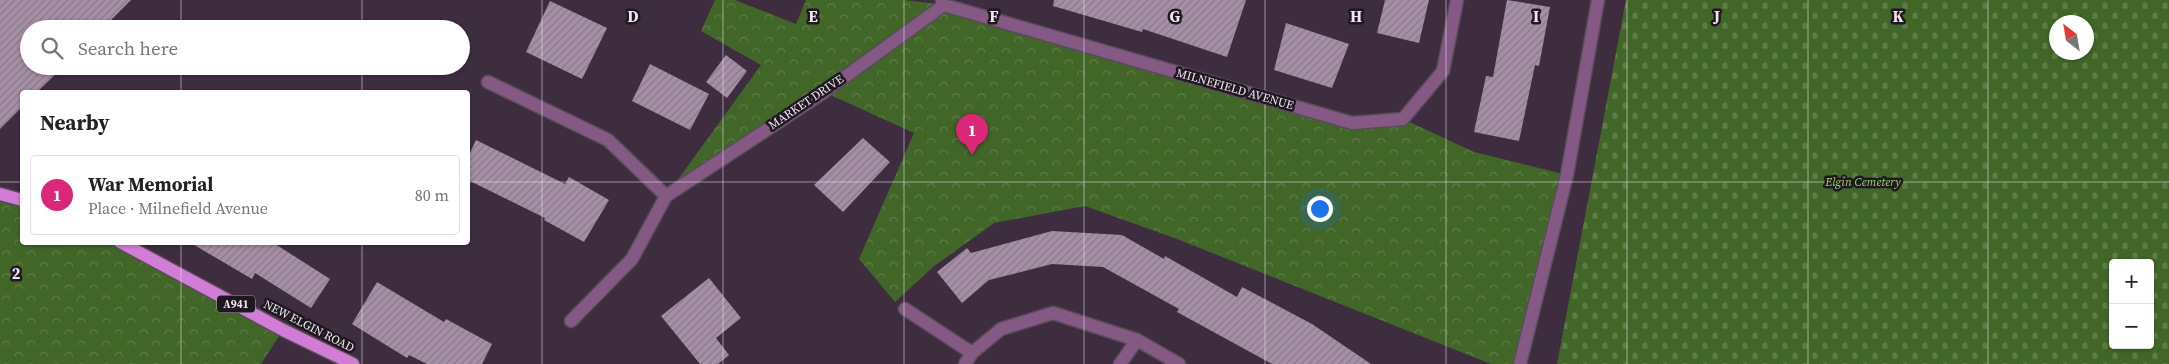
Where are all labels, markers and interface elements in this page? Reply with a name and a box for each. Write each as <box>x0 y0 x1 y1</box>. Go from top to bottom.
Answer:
text: D <box>627 5 639 27</box>
text: E <box>808 5 818 27</box>
text: F <box>989 5 999 27</box>
text: G <box>1170 5 1181 27</box>
text: H <box>1350 5 1362 27</box>
text: I <box>1533 5 1539 27</box>
text: J <box>1713 5 1720 27</box>
text: K <box>1892 5 1904 27</box>
north arrow <box>2049 15 2094 60</box>
search box <box>20 20 470 75</box>
icon: search <box>38 34 66 62</box>
text: Search here <box>78 35 178 61</box>
street label: MILNEFIELD AVENUE <box>1174 65 1296 113</box>
street label: MARKET DRIVE <box>765 71 847 133</box>
text: Nearby <box>40 108 110 137</box>
pin: 1 <box>956 114 988 155</box>
text: War Memorial <box>88 171 213 197</box>
park label: Elgin Cemetery <box>1824 174 1901 190</box>
text: 1 <box>53 184 61 206</box>
text: 80 m <box>415 184 449 206</box>
your location <box>1307 196 1333 222</box>
text: Place · Milnefield Avenue <box>88 197 268 219</box>
map controls <box>2109 259 2154 349</box>
button: + <box>2109 259 2154 304</box>
text: 2 <box>12 262 21 284</box>
road number: A941 <box>217 296 255 312</box>
street label: NEW ELGIN ROAD <box>261 296 357 356</box>
button: − <box>2109 304 2154 349</box>

